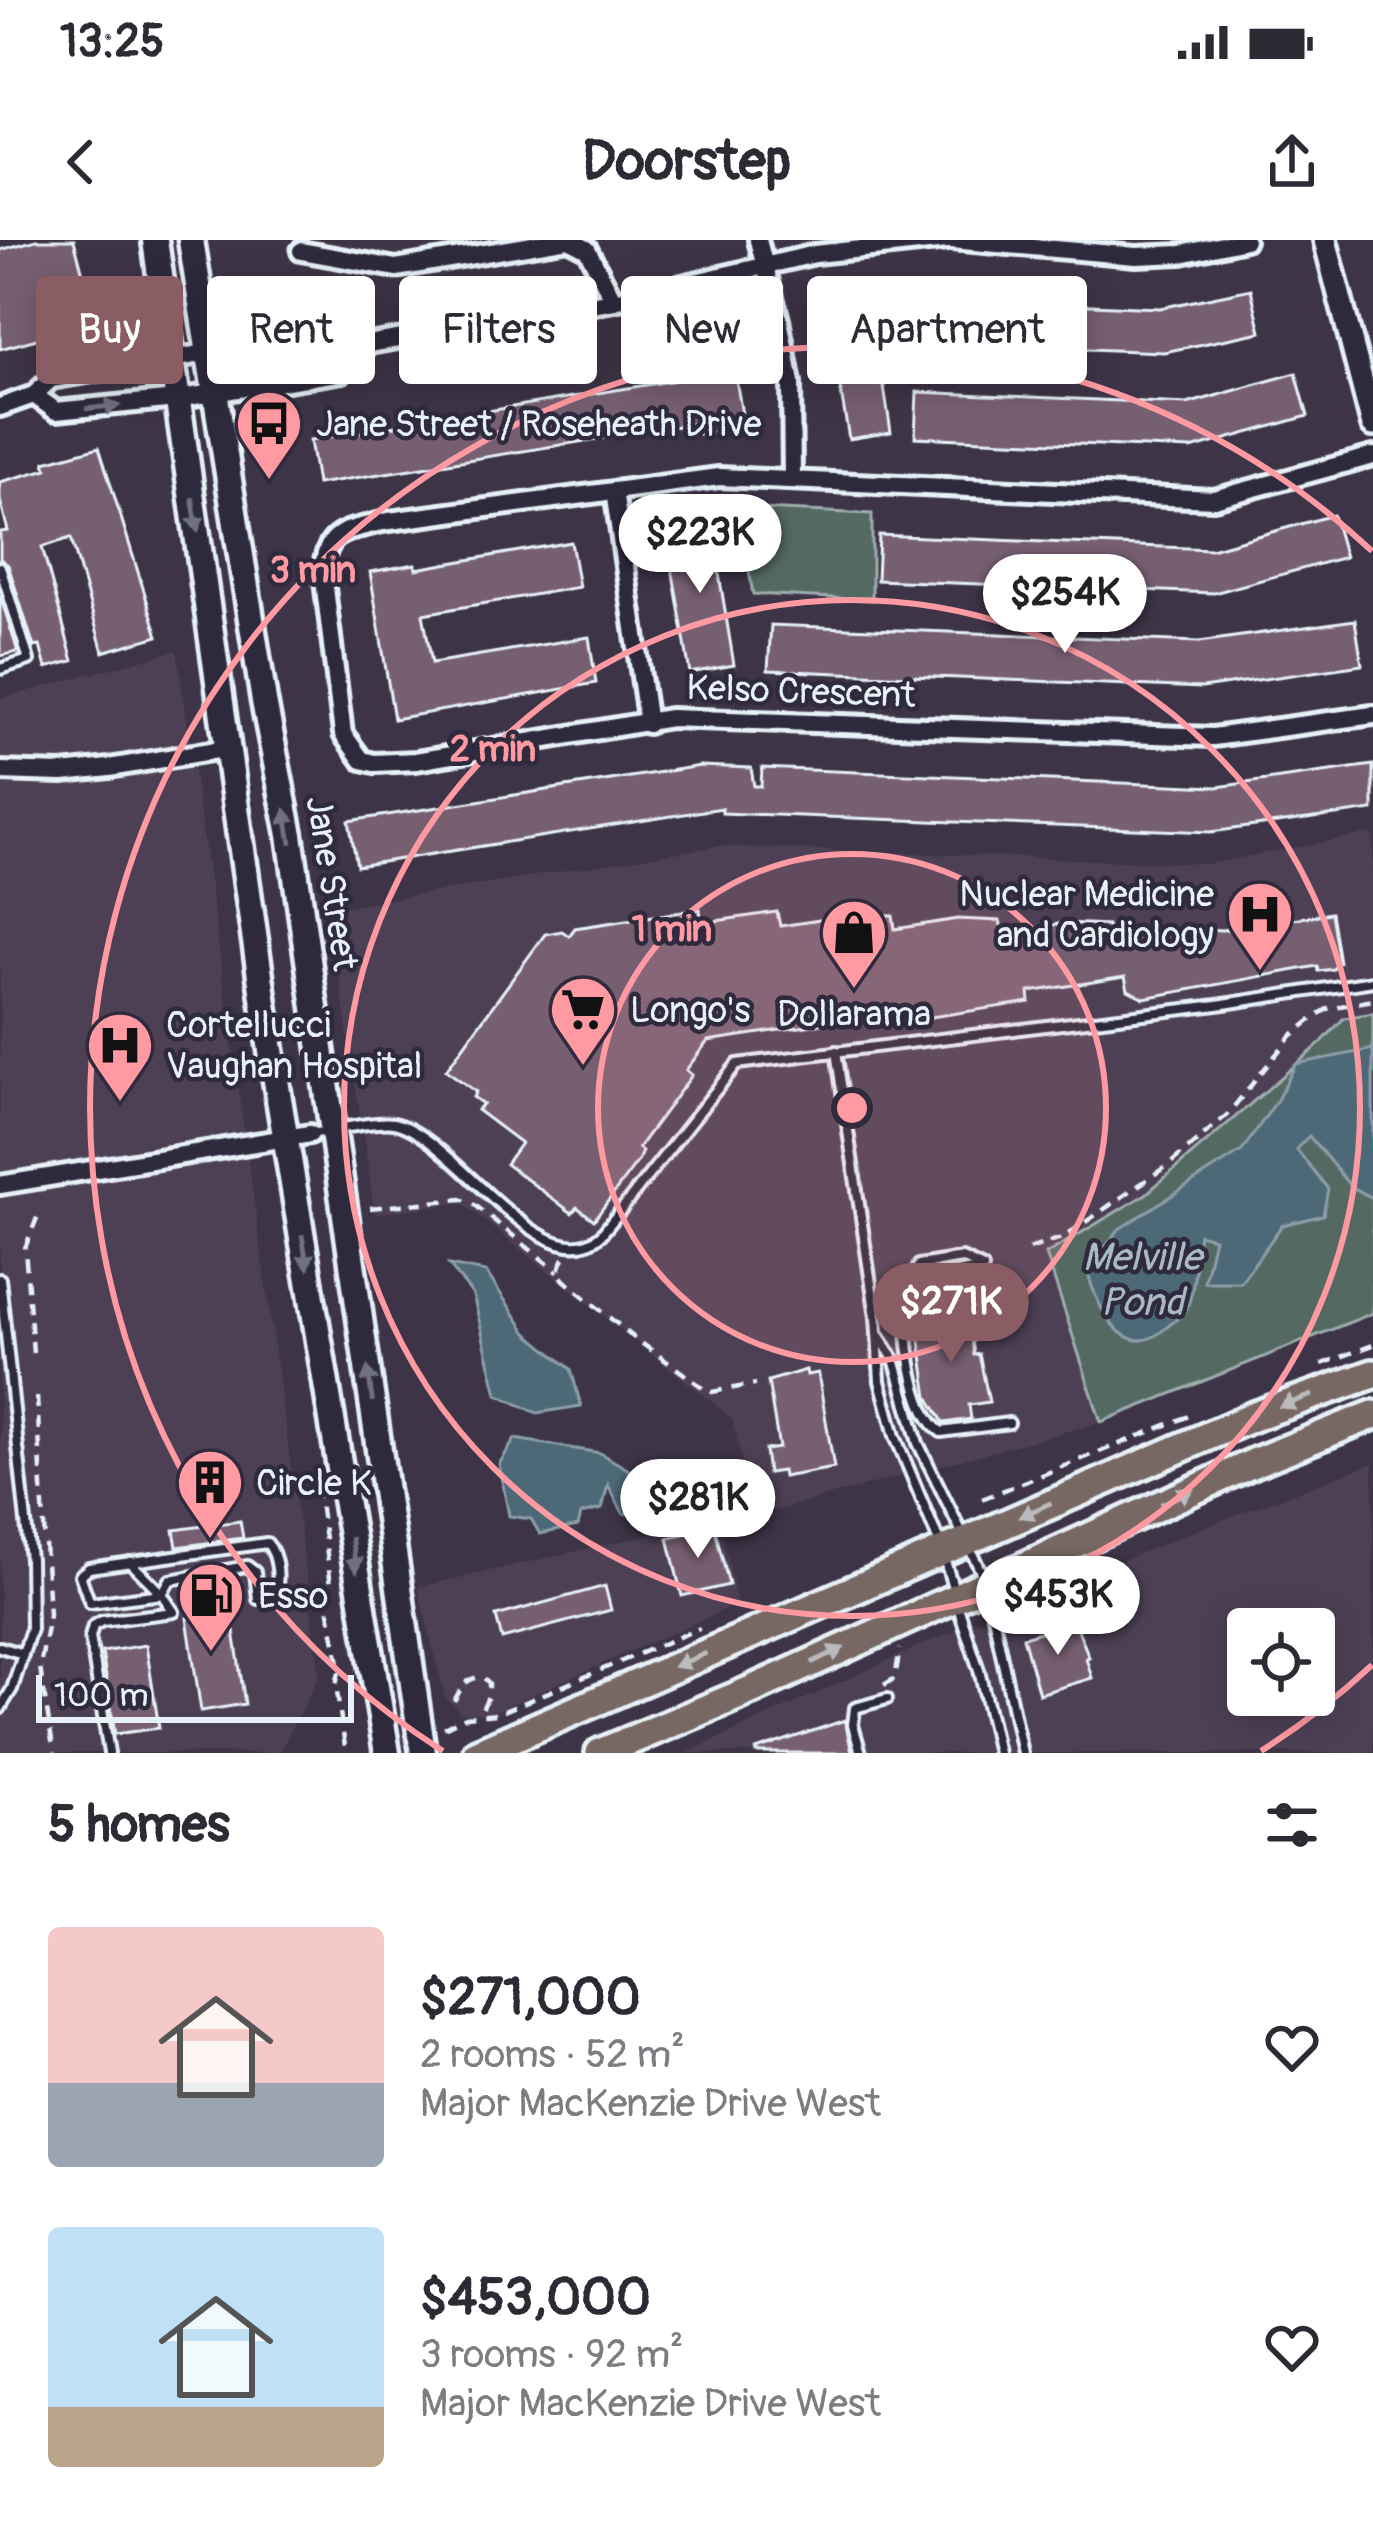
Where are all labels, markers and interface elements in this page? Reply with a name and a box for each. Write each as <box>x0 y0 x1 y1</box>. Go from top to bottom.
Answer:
text: 13:25 <box>60 14 164 70</box>
text: Doorstep <box>582 128 791 196</box>
icon: back <box>48 129 114 195</box>
icon: share <box>1259 129 1325 195</box>
chip: Buy <box>36 276 183 384</box>
chip: Rent <box>207 276 375 384</box>
chip: Filters <box>399 276 597 384</box>
chip: New <box>621 276 783 384</box>
chip: Apartment <box>807 276 1087 384</box>
bus stop icon: Jane Street / Roseheath Drive <box>234 388 304 482</box>
one-way arrow <box>84 397 122 416</box>
place label: Jane Street / Roseheath Drive <box>316 402 762 447</box>
pin: $223K <box>616 494 784 596</box>
one-way arrow <box>186 497 205 534</box>
text: $223K <box>646 508 754 557</box>
text: 3 min <box>270 548 356 593</box>
pin: $254K <box>981 554 1149 656</box>
text: $254K <box>1010 568 1120 617</box>
street label: Kelso Crescent <box>686 665 917 718</box>
text: 2 min <box>450 727 536 772</box>
street label: Jane Street <box>295 793 368 974</box>
one-way arrow <box>279 807 297 845</box>
place label: Nuclear Medicine and Cardiology <box>959 872 1214 958</box>
hospital icon: Nuclear Medicine and Cardiology <box>1225 879 1295 973</box>
shop icon: Dollarama <box>819 897 889 991</box>
text: 1 min <box>632 907 712 952</box>
supermarket icon: Longo's <box>548 974 618 1068</box>
place label: Longo's <box>630 988 750 1033</box>
place label: Dollarama <box>777 992 931 1037</box>
place label: Cortellucci Vaughan Hospital <box>166 1003 422 1089</box>
hospital icon: Cortellucci Vaughan Hospital <box>85 1010 155 1104</box>
centre of rings <box>831 1087 873 1129</box>
water label: Melville Pond <box>1083 1233 1205 1327</box>
one-way arrow <box>296 1234 314 1272</box>
pin: $271K <box>867 1263 1035 1365</box>
text: $271K <box>900 1277 1002 1326</box>
one-way arrow <box>360 1364 379 1402</box>
one-way arrow <box>1278 1393 1314 1411</box>
building icon: Circle K <box>175 1447 245 1541</box>
pin: $281K <box>614 1459 782 1561</box>
place label: Circle K <box>256 1461 372 1506</box>
text: $281K <box>647 1473 749 1522</box>
one-way arrow <box>1160 1487 1195 1507</box>
one-way arrow <box>1017 1501 1052 1521</box>
one-way arrow <box>345 1537 364 1574</box>
pin: $453K <box>974 1556 1142 1658</box>
fuel station icon: Esso <box>176 1560 246 1654</box>
text: $453K <box>1003 1570 1113 1619</box>
place label: Esso <box>258 1574 328 1619</box>
map controls <box>1227 1608 1335 1716</box>
button: locate <box>1227 1608 1335 1716</box>
one-way arrow <box>811 1644 846 1664</box>
one-way arrow <box>673 1651 708 1671</box>
scale bar <box>36 1669 354 1722</box>
text: 100 m <box>54 1675 148 1716</box>
icon: filters <box>1259 1792 1325 1858</box>
text: 5 homes <box>48 1793 230 1857</box>
text: $271,000 <box>420 1966 641 2030</box>
icon: home <box>144 1975 288 2119</box>
icon: heart <box>1259 2014 1325 2080</box>
text: 2 rooms · 52 m² <box>420 2030 685 2079</box>
text: Major MacKenzie Drive West <box>420 2079 881 2128</box>
text: $453,000 <box>420 2266 651 2330</box>
icon: home <box>144 2275 288 2419</box>
icon: heart <box>1259 2314 1325 2380</box>
text: 3 rooms · 92 m² <box>420 2330 683 2379</box>
text: Major MacKenzie Drive West <box>420 2379 881 2428</box>

